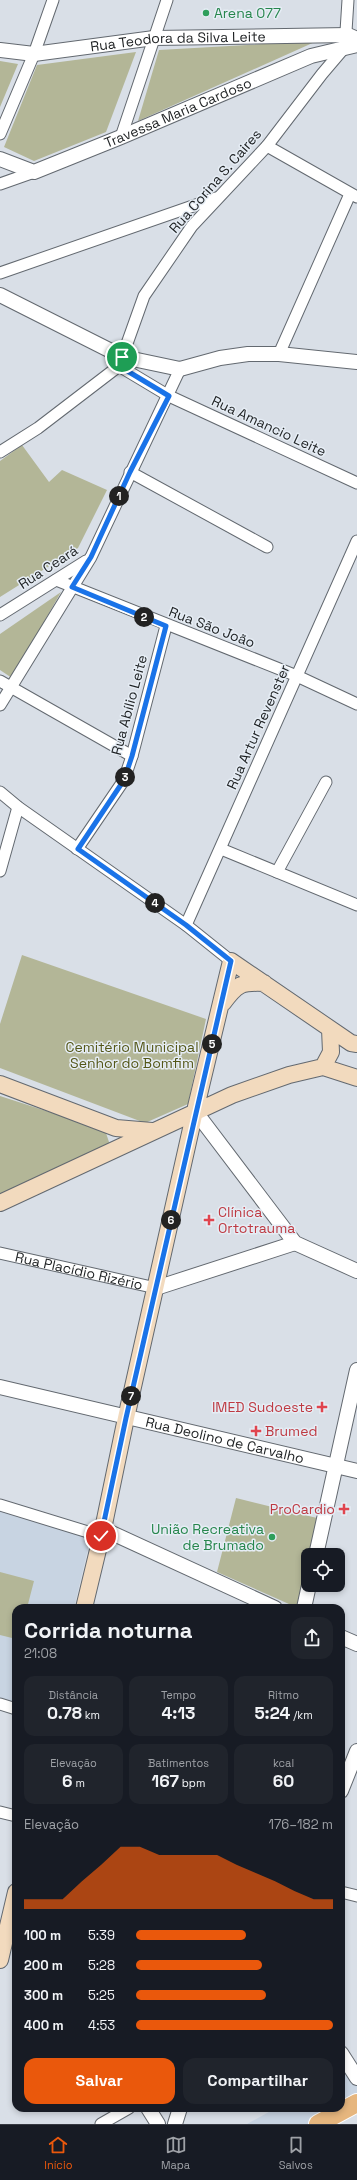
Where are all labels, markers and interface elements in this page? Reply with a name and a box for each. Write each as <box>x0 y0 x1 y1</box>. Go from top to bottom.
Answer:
place label: Arena 077 <box>214 4 281 22</box>
marker: Arena 077 <box>201 8 211 18</box>
street label: Rua Teodora da Silva Leite <box>89 27 266 55</box>
street label: Travessa Maria Cardoso <box>102 73 254 152</box>
street label: Rua Corina S. Caires <box>165 125 265 237</box>
pin <box>105 340 139 374</box>
icon: arrive <box>111 346 133 368</box>
street label: Rua Amancio Leite <box>209 392 329 460</box>
pin: 1 <box>109 486 129 506</box>
text: 1 <box>117 489 121 503</box>
street label: Rua Ceará <box>15 541 81 593</box>
street label: Rua São João <box>166 602 258 652</box>
pin: 2 <box>134 607 154 627</box>
text: 2 <box>141 610 147 624</box>
street label: Rua Abílio Leite <box>107 653 151 757</box>
street label: Rua Artur Revenster <box>222 662 294 792</box>
pin: 3 <box>115 767 135 787</box>
text: 3 <box>122 770 128 784</box>
pin: 4 <box>145 893 165 913</box>
text: 4 <box>152 896 159 910</box>
pin: 5 <box>202 1034 222 1054</box>
text: 5 <box>209 1037 215 1051</box>
park label: Cemitério Municipal Senhor do Bomfim <box>65 1038 199 1072</box>
place label: Clínica Ortotrauma <box>218 1203 295 1237</box>
pin: 6 <box>161 1210 181 1230</box>
text: 6 <box>168 1213 174 1227</box>
marker: Clínica Ortotrauma <box>203 1214 215 1226</box>
street label: Rua Placídio Rizério <box>13 1248 145 1294</box>
pin: 7 <box>121 1386 141 1406</box>
text: 7 <box>128 1389 134 1403</box>
place label: IMED Sudoeste <box>212 1398 313 1416</box>
marker: IMED Sudoeste <box>316 1401 328 1413</box>
street label: Rua Deolino de Carvalho <box>144 1413 306 1467</box>
place label: Brumed <box>265 1422 317 1440</box>
marker: Brumed <box>250 1425 262 1437</box>
place label: ProCardio <box>270 1500 335 1518</box>
marker: ProCardio <box>338 1503 350 1515</box>
pin <box>84 1519 118 1553</box>
place label: União Recreativa de Brumado <box>151 1520 264 1554</box>
icon: check <box>90 1525 112 1547</box>
marker: União Recreativa de Brumado <box>267 1532 277 1542</box>
map controls <box>301 1548 345 1592</box>
button: locate <box>301 1548 345 1592</box>
text: Corrida noturna <box>24 1616 192 1644</box>
button: share <box>291 1617 333 1659</box>
text: 21:08 <box>24 1645 57 1662</box>
text: Distância <box>49 1688 98 1702</box>
text: Tempo <box>161 1688 196 1702</box>
text: Ritmo <box>268 1688 299 1702</box>
text: 0.78 <box>47 1702 82 1724</box>
text: 4:13 <box>162 1702 195 1724</box>
text: 5:24 <box>254 1702 290 1724</box>
text: km <box>82 1708 100 1722</box>
text: /km <box>290 1708 313 1722</box>
text: Elevação <box>50 1756 97 1770</box>
text: Batimentos <box>148 1756 209 1770</box>
text: kcal <box>273 1756 294 1770</box>
text: 6 <box>62 1770 73 1792</box>
text: 167 <box>152 1770 179 1792</box>
text: 60 <box>273 1770 294 1792</box>
text: m <box>73 1776 85 1790</box>
text: bpm <box>179 1776 205 1790</box>
text: Elevação <box>24 1816 79 1833</box>
text: 176–182 m <box>269 1816 333 1833</box>
text: 100 m <box>24 1927 61 1944</box>
text: 5:39 <box>88 1927 115 1944</box>
text: 200 m <box>24 1957 63 1974</box>
text: 5:28 <box>88 1957 115 1974</box>
text: 300 m <box>24 1987 63 2004</box>
text: 5:25 <box>88 1987 115 2004</box>
text: 400 m <box>24 2017 64 2034</box>
text: 4:53 <box>88 2017 115 2034</box>
button: Salvar <box>24 2058 175 2104</box>
button: Compartilhar <box>183 2058 333 2104</box>
tab: Início <box>44 2134 72 2172</box>
tab: Mapa <box>161 2134 190 2172</box>
tab: Salvos <box>279 2134 313 2172</box>

